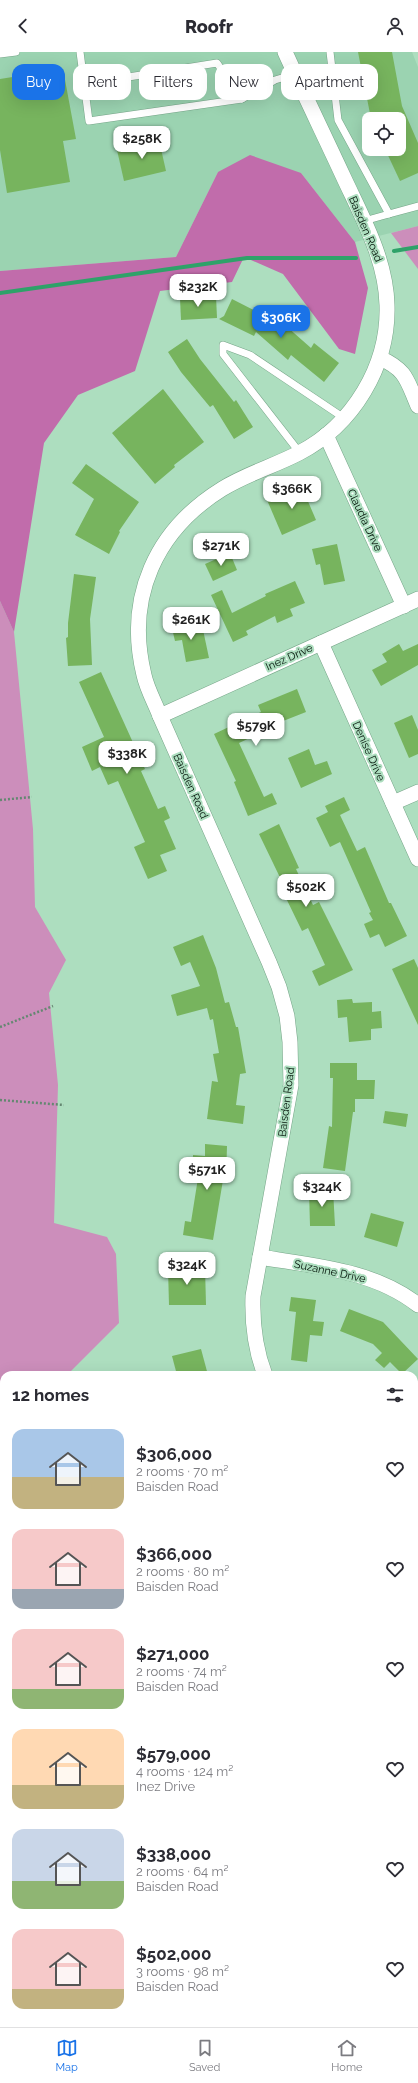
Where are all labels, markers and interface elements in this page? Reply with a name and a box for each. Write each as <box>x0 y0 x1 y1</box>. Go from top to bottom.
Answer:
icon: back <box>12 15 34 37</box>
icon: person <box>384 15 406 37</box>
text: Roofr <box>185 16 233 37</box>
chip: Buy <box>12 64 65 100</box>
chip: Rent <box>73 64 131 100</box>
chip: Filters <box>139 64 207 100</box>
chip: New <box>215 64 273 100</box>
chip: Apartment <box>281 64 378 100</box>
map controls <box>362 112 406 156</box>
button: locate <box>362 112 406 156</box>
pin: $258K <box>114 126 170 160</box>
text: $258K <box>122 131 162 146</box>
street label: Baisden Road <box>346 194 385 264</box>
pin: $232K <box>170 274 226 308</box>
text: $232K <box>179 279 217 294</box>
pin: $306K <box>253 305 309 339</box>
text: $306K <box>261 310 301 325</box>
pin: $366K <box>264 476 320 510</box>
text: $366K <box>272 481 312 496</box>
street label: Claudia Drive <box>344 487 385 554</box>
pin: $271K <box>193 533 249 567</box>
text: $271K <box>202 538 240 553</box>
pin: $261K <box>163 607 219 641</box>
text: $261K <box>172 612 210 627</box>
street label: Inez Drive <box>264 641 315 674</box>
pin: $579K <box>228 713 284 747</box>
text: $579K <box>236 718 276 733</box>
street label: Denise Drive <box>350 719 388 784</box>
pin: $338K <box>99 741 155 775</box>
text: $338K <box>107 746 147 761</box>
street label: Baisden Road <box>170 752 211 821</box>
pin: $502K <box>278 874 334 908</box>
text: $502K <box>286 879 326 894</box>
street label: Baisden Road <box>276 1066 297 1138</box>
pin: $571K <box>179 1157 235 1191</box>
text: $571K <box>188 1162 226 1177</box>
pin: $324K <box>294 1174 350 1208</box>
text: $324K <box>303 1179 341 1194</box>
pin: $324K <box>159 1252 215 1286</box>
text: $324K <box>168 1257 206 1272</box>
street label: Suzanne Drive <box>293 1258 367 1286</box>
icon: filters <box>384 1384 406 1406</box>
text: 12 homes <box>12 1385 89 1405</box>
text: $306,000 <box>136 1444 212 1464</box>
icon: home <box>44 1445 92 1493</box>
icon: heart <box>384 1458 406 1480</box>
text: 2 rooms · 70 m² <box>136 1464 228 1479</box>
text: Baisden Road <box>136 1479 219 1494</box>
text: $366,000 <box>136 1544 212 1564</box>
icon: home <box>44 1545 92 1593</box>
icon: heart <box>384 1558 406 1580</box>
text: 2 rooms · 80 m² <box>136 1564 229 1579</box>
text: Baisden Road <box>136 1579 219 1594</box>
text: $271,000 <box>136 1644 210 1664</box>
icon: home <box>44 1645 92 1693</box>
icon: heart <box>384 1658 406 1680</box>
text: 2 rooms · 74 m² <box>136 1664 227 1679</box>
text: Baisden Road <box>136 1679 219 1694</box>
text: $579,000 <box>136 1744 211 1764</box>
icon: home <box>44 1745 92 1793</box>
icon: heart <box>384 1758 406 1780</box>
text: 4 rooms · 124 m² <box>136 1764 233 1779</box>
text: Inez Drive <box>136 1779 195 1794</box>
text: $338,000 <box>136 1844 211 1864</box>
icon: home <box>44 1845 92 1893</box>
icon: heart <box>384 1858 406 1880</box>
text: 2 rooms · 64 m² <box>136 1864 228 1879</box>
text: Baisden Road <box>136 1879 219 1894</box>
text: $502,000 <box>136 1944 211 1964</box>
icon: home <box>44 1945 92 1993</box>
icon: heart <box>384 1958 406 1980</box>
text: 3 rooms · 98 m² <box>136 1964 229 1979</box>
text: Baisden Road <box>136 1979 219 1994</box>
tab: Map <box>56 2037 78 2074</box>
tab: Saved <box>189 2037 220 2074</box>
tab: Home <box>331 2037 362 2074</box>

